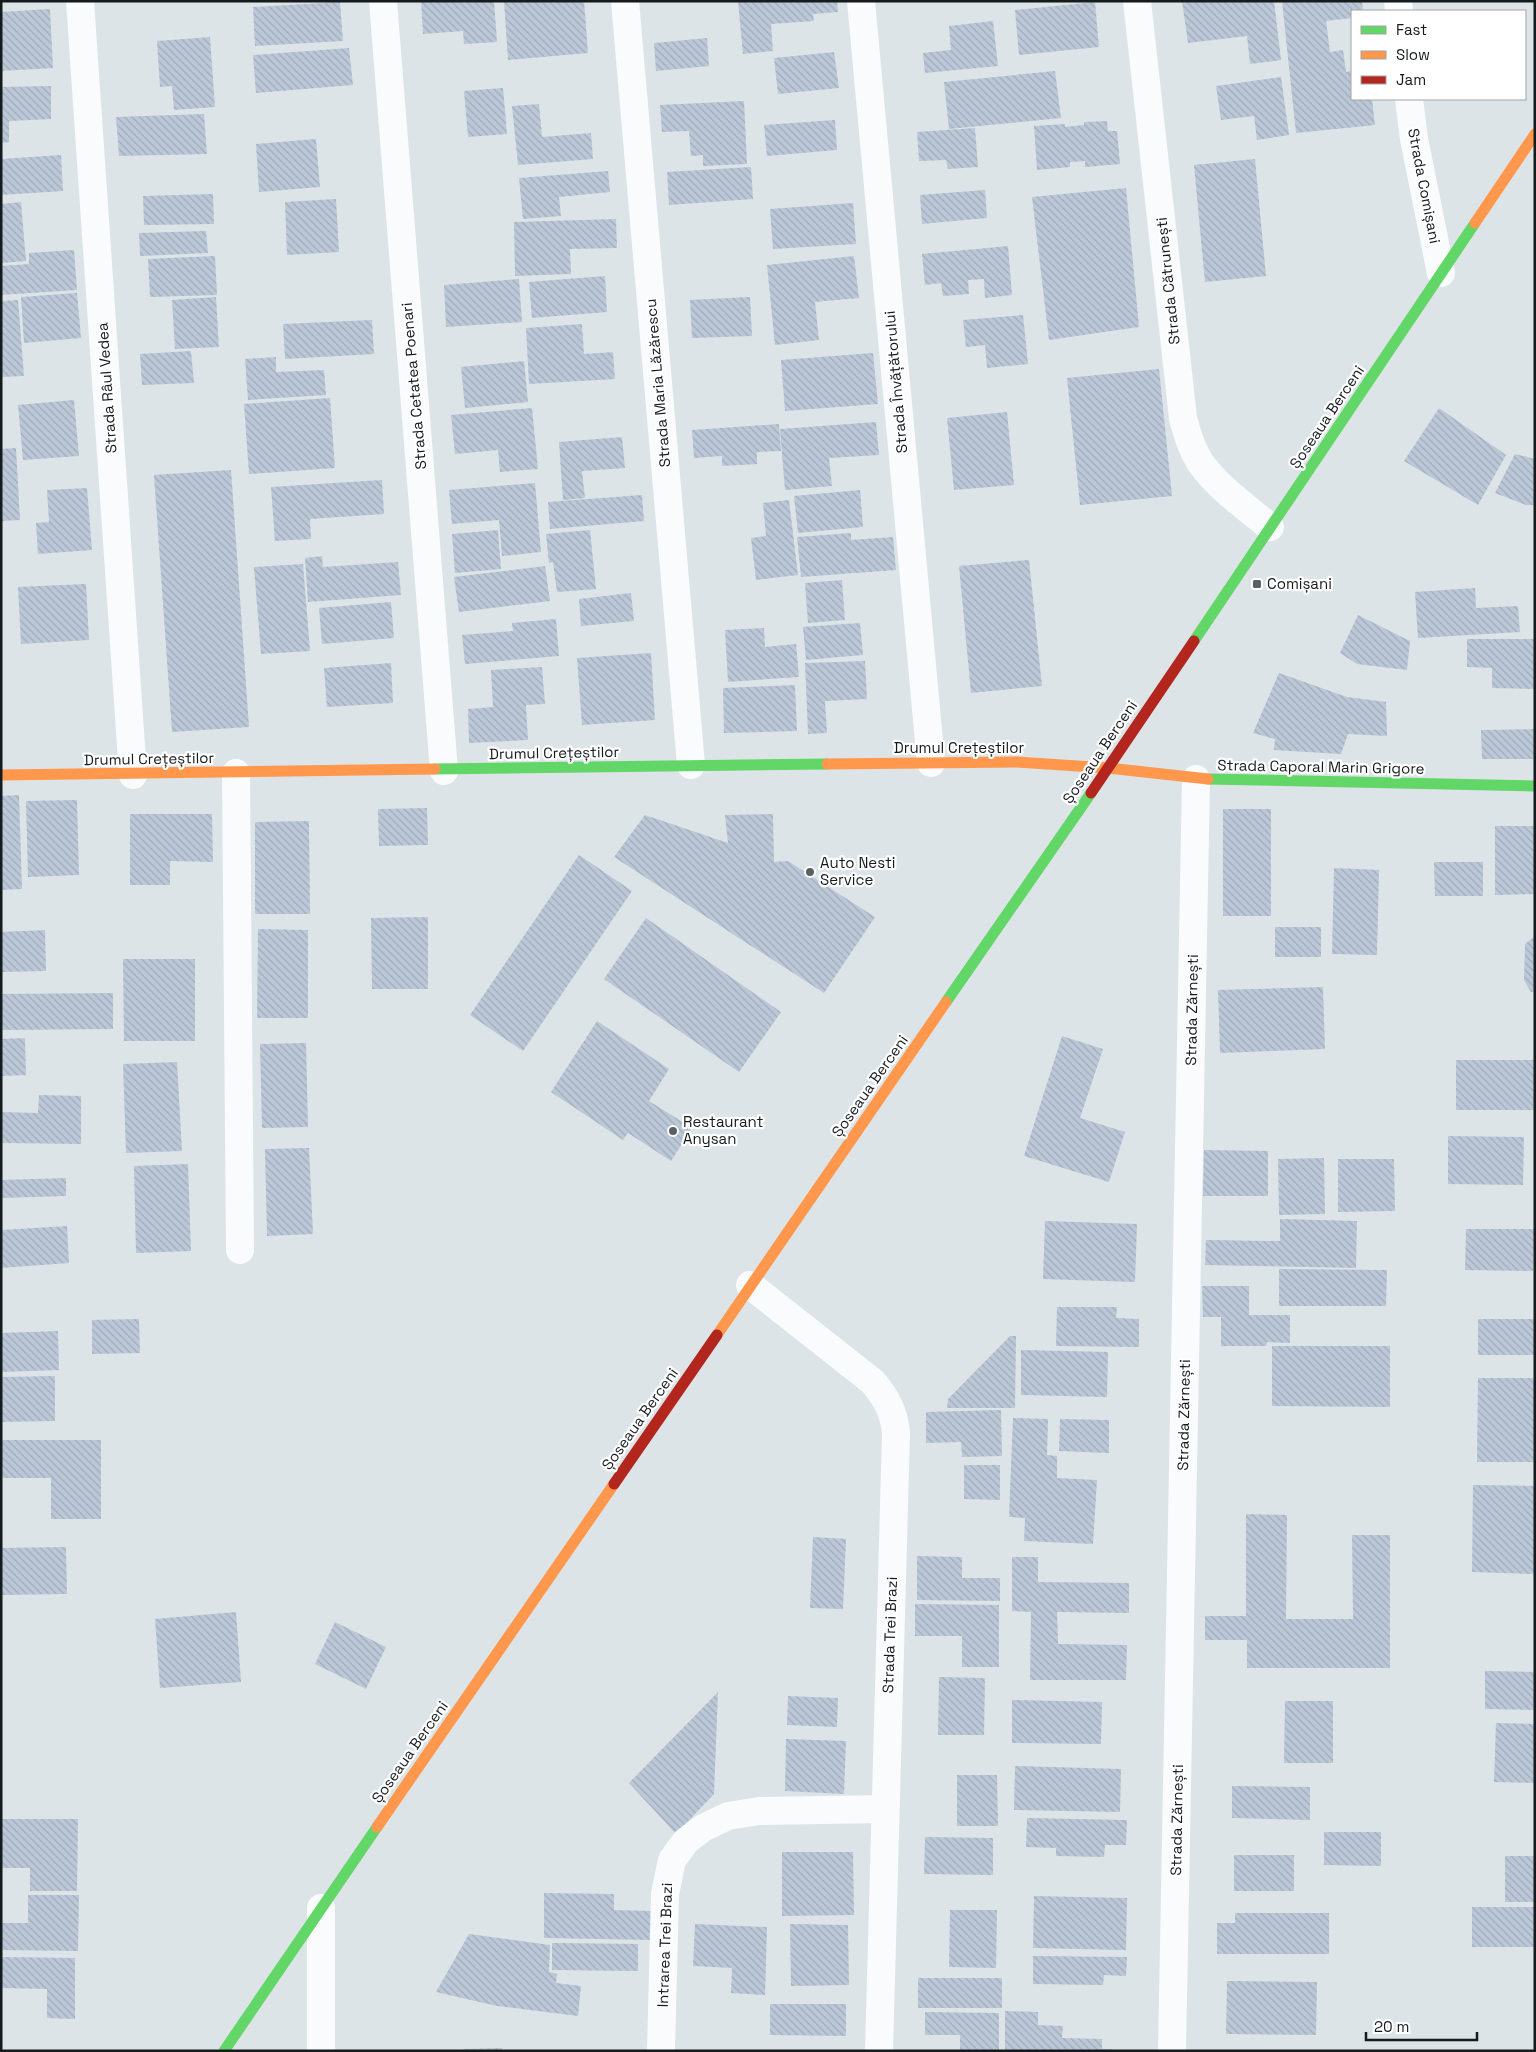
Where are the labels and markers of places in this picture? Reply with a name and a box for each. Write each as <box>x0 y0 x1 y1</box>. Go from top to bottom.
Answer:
place label: Comișani <box>1267 574 1332 593</box>
marker: Comișani <box>1251 578 1263 590</box>
place label: Auto Nesti Service <box>820 853 896 889</box>
marker: Auto Nesti Service <box>804 866 816 878</box>
place label: Restaurant Anysan <box>683 1112 764 1148</box>
marker: Restaurant Anysan <box>667 1125 679 1137</box>

